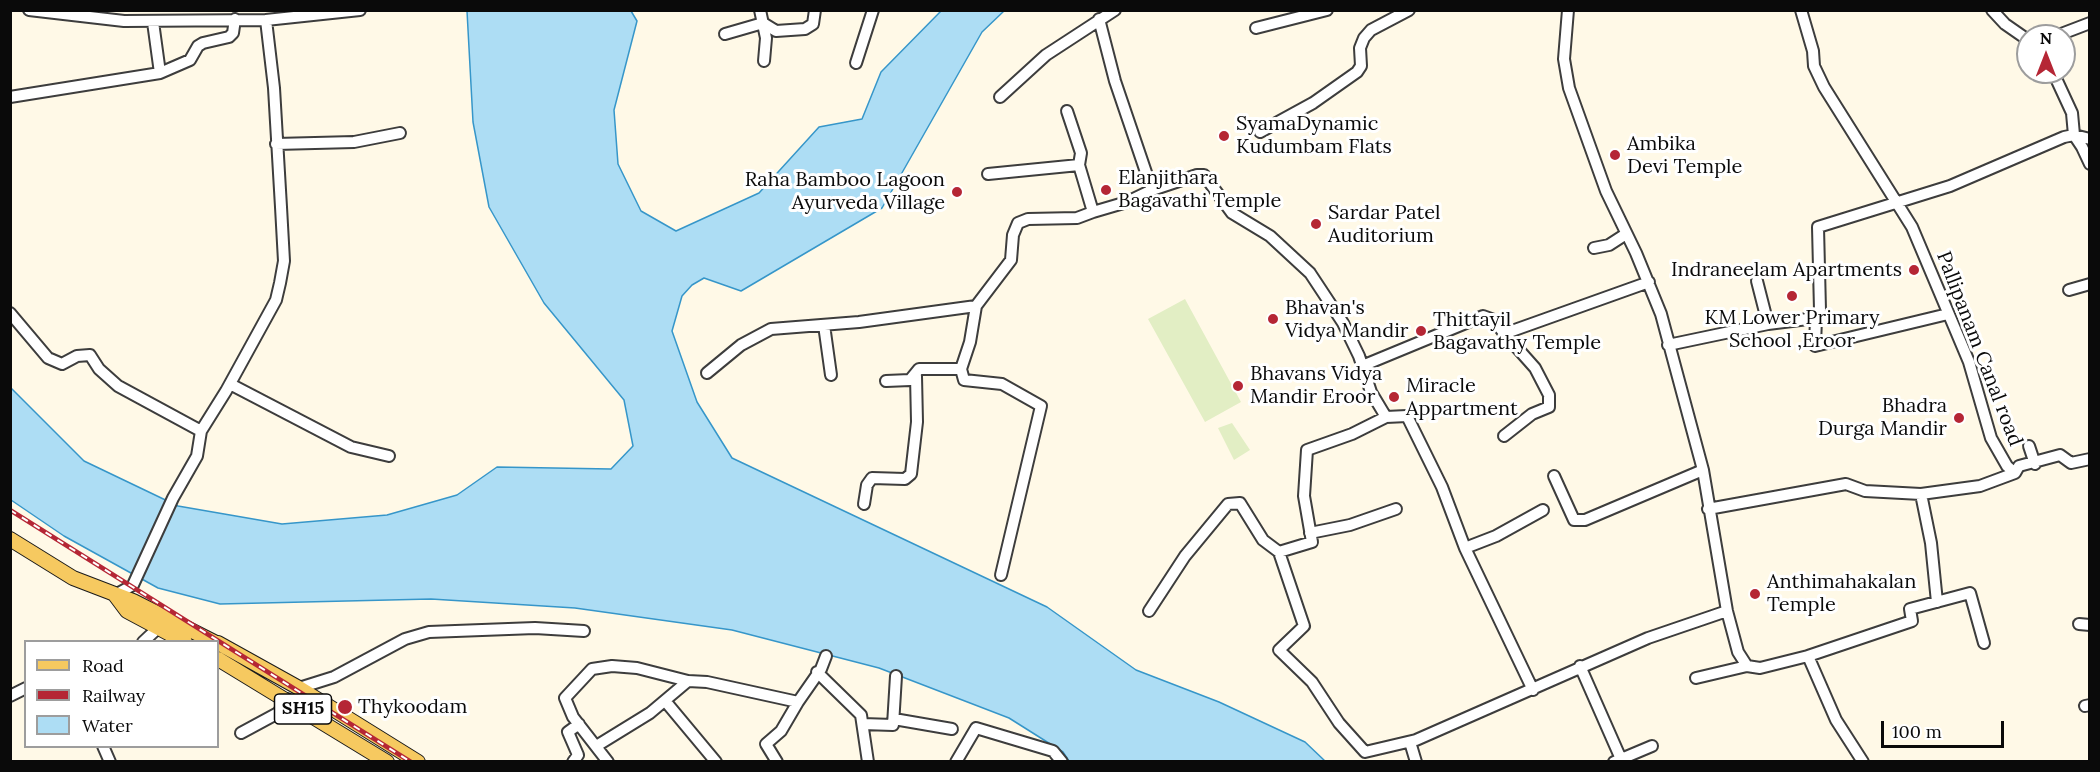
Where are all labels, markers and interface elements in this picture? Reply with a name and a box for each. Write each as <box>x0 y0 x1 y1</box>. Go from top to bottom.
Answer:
north arrow <box>2016 24 2076 84</box>
text: N <box>2040 28 2052 48</box>
place label: SyamaDynamic Kudumbam Flats <box>1236 112 1392 159</box>
marker: SyamaDynamic Kudumbam Flats <box>1217 129 1231 143</box>
place label: Ambika Devi Temple <box>1627 132 1742 179</box>
marker: Ambika Devi Temple <box>1608 148 1622 162</box>
place label: Elanjithara Bagavathi Temple <box>1118 166 1281 213</box>
place label: Raha Bamboo Lagoon Ayurveda Village <box>745 168 945 215</box>
marker: Elanjithara Bagavathi Temple <box>1099 183 1113 197</box>
marker: Raha Bamboo Lagoon Ayurveda Village <box>950 185 964 199</box>
place label: Sardar Patel Auditorium <box>1328 201 1441 248</box>
marker: Sardar Patel Auditorium <box>1309 217 1323 231</box>
street label: Pallipanam Canal road <box>1931 248 2027 450</box>
place label: Indraneelam Apartments <box>1671 258 1902 282</box>
marker: Indraneelam Apartments <box>1907 263 1921 277</box>
marker: KM Lower Primary School ,Eroor <box>1785 289 1799 303</box>
place label: Bhavan's Vidya Mandir <box>1285 296 1408 343</box>
place label: KM Lower Primary School ,Eroor <box>1704 306 1880 353</box>
place label: Thittayil Bagavathy Temple <box>1433 308 1601 355</box>
marker: Bhavan's Vidya Mandir <box>1266 312 1280 326</box>
marker: Thittayil Bagavathy Temple <box>1414 324 1428 338</box>
place label: Bhavans Vidya Mandir Eroor <box>1250 362 1382 409</box>
place label: Miracle Appartment <box>1406 374 1518 421</box>
marker: Bhavans Vidya Mandir Eroor <box>1231 379 1245 393</box>
marker: Miracle Appartment <box>1387 390 1401 404</box>
place label: Bhadra Durga Mandir <box>1818 394 1947 441</box>
marker: Bhadra Durga Mandir <box>1952 411 1966 425</box>
place label: Anthimahakalan Temple <box>1767 570 1916 617</box>
marker: Anthimahakalan Temple <box>1748 587 1762 601</box>
legend <box>24 640 219 748</box>
text: Road <box>82 654 124 677</box>
text: Railway <box>82 684 145 707</box>
road number: SH15 <box>274 694 332 724</box>
place label: Thykoodam <box>358 695 467 719</box>
marker: Thykoodam <box>336 698 354 716</box>
scale bar <box>1884 709 2007 747</box>
text: Water <box>82 714 133 737</box>
text: 100 m <box>1892 720 1942 743</box>

